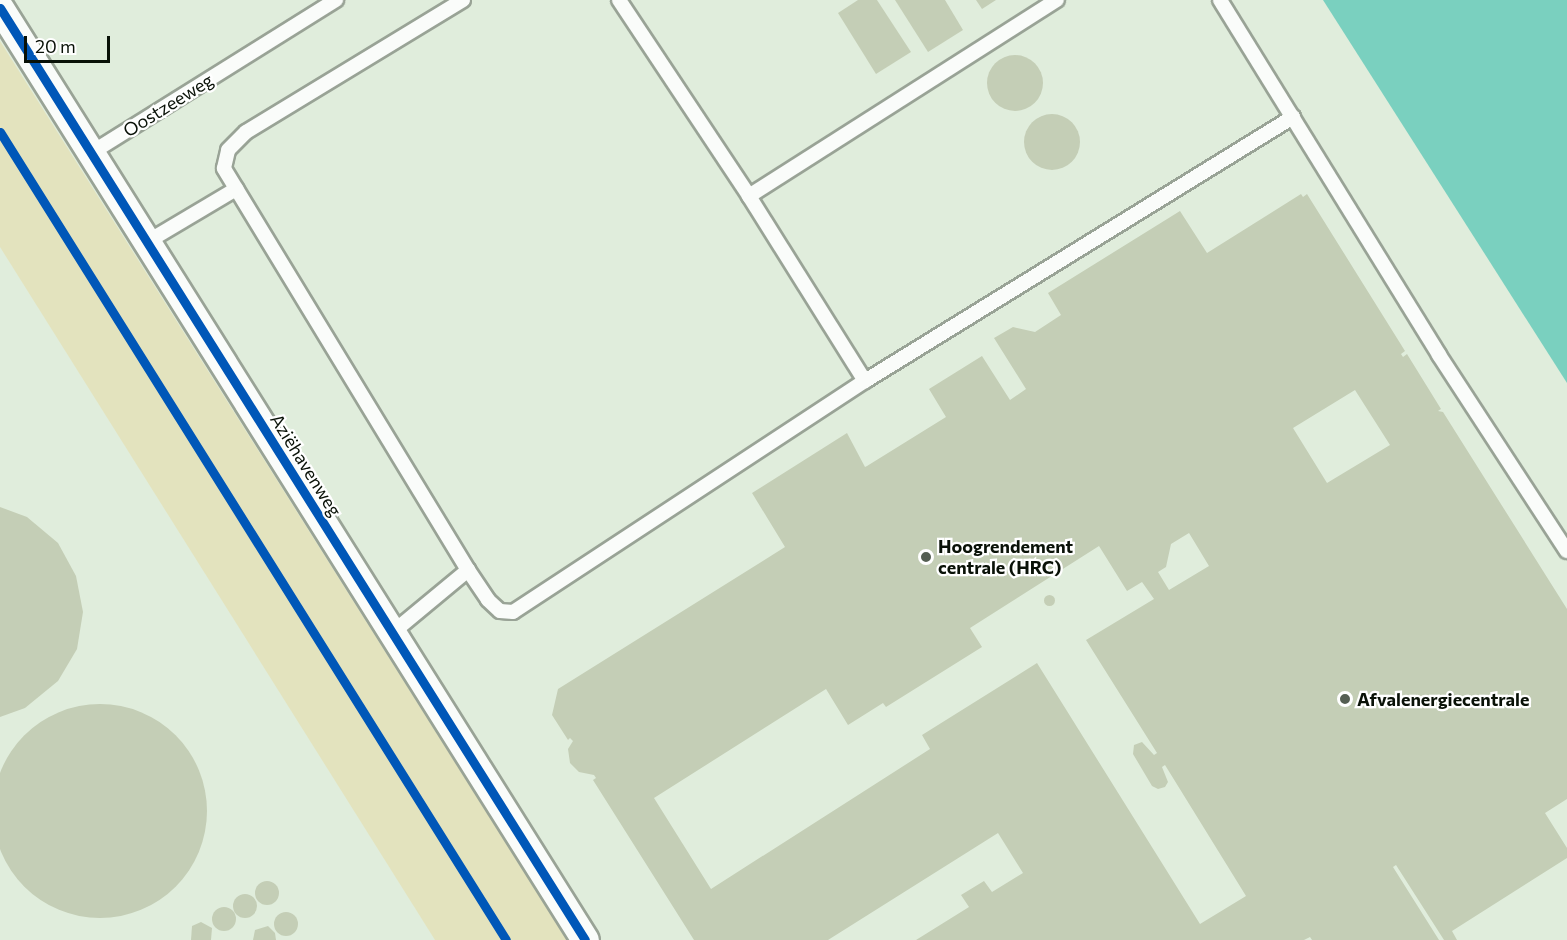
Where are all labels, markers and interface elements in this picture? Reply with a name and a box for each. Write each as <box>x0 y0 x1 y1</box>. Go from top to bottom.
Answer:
scale bar <box>27 24 112 62</box>
text: 20 m <box>35 35 76 57</box>
street label: Oostzeeweg <box>119 69 217 141</box>
street label: Aziëhavenweg <box>266 410 346 520</box>
place label: Hoogrendement centrale (HRC) <box>938 536 1073 578</box>
marker: Hoogrendement centrale (HRC) <box>919 550 933 564</box>
place label: Afvalenergiecentrale <box>1357 688 1529 710</box>
marker: Afvalenergiecentrale <box>1338 692 1352 706</box>

